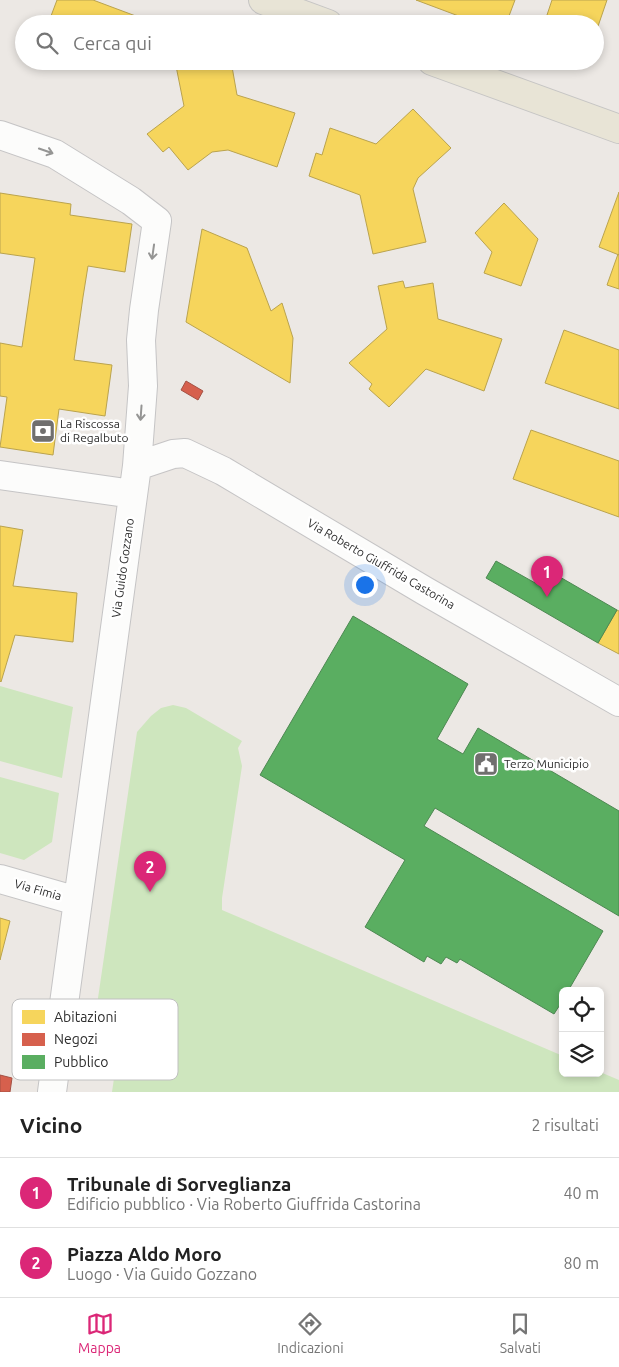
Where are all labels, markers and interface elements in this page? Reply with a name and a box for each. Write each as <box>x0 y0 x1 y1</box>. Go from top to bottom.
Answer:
search box <box>15 15 604 70</box>
icon: search <box>33 29 61 57</box>
text: Cerca qui <box>73 32 152 54</box>
one-way arrow <box>38 147 53 156</box>
one-way arrow <box>147 243 157 259</box>
one-way arrow <box>136 405 145 421</box>
place label: La Riscossa di Regalbuto <box>60 417 129 444</box>
bank icon: La Riscossa di Regalbuto <box>30 418 56 444</box>
street label: Via Roberto Giuffrida Castorina <box>305 516 457 611</box>
street label: Via Guido Gozzano <box>109 517 136 618</box>
pin: 1 <box>531 556 563 597</box>
your location <box>352 572 378 598</box>
public building icon: Terzo Municipio <box>473 751 499 777</box>
place label: Terzo Municipio <box>504 757 589 770</box>
pin: 2 <box>134 851 166 892</box>
street label: Via Fimia <box>13 877 63 902</box>
map controls <box>559 987 604 1077</box>
button: locate <box>559 987 604 1032</box>
legend <box>12 999 178 1080</box>
text: Abitazioni <box>54 1009 117 1025</box>
text: Negozi <box>54 1031 98 1047</box>
button: layers <box>559 1032 604 1077</box>
text: Pubblico <box>54 1054 108 1070</box>
text: Vicino <box>20 1113 82 1137</box>
text: 2 risultati <box>531 1116 599 1134</box>
text: Tribunale di Sorveglianza <box>67 1173 291 1195</box>
text: 1 <box>31 1184 41 1202</box>
text: 40 m <box>563 1184 599 1202</box>
text: Edificio pubblico · Via Roberto Giuffrida Castorina <box>67 1195 421 1213</box>
text: Piazza Aldo Moro <box>67 1243 222 1265</box>
text: 2 <box>31 1254 41 1272</box>
text: 80 m <box>563 1254 599 1272</box>
text: Luogo · Via Guido Gozzano <box>67 1265 257 1283</box>
tab: Mappa <box>78 1310 121 1356</box>
tab: Indicazioni <box>277 1310 344 1356</box>
tab: Salvati <box>500 1310 541 1356</box>

